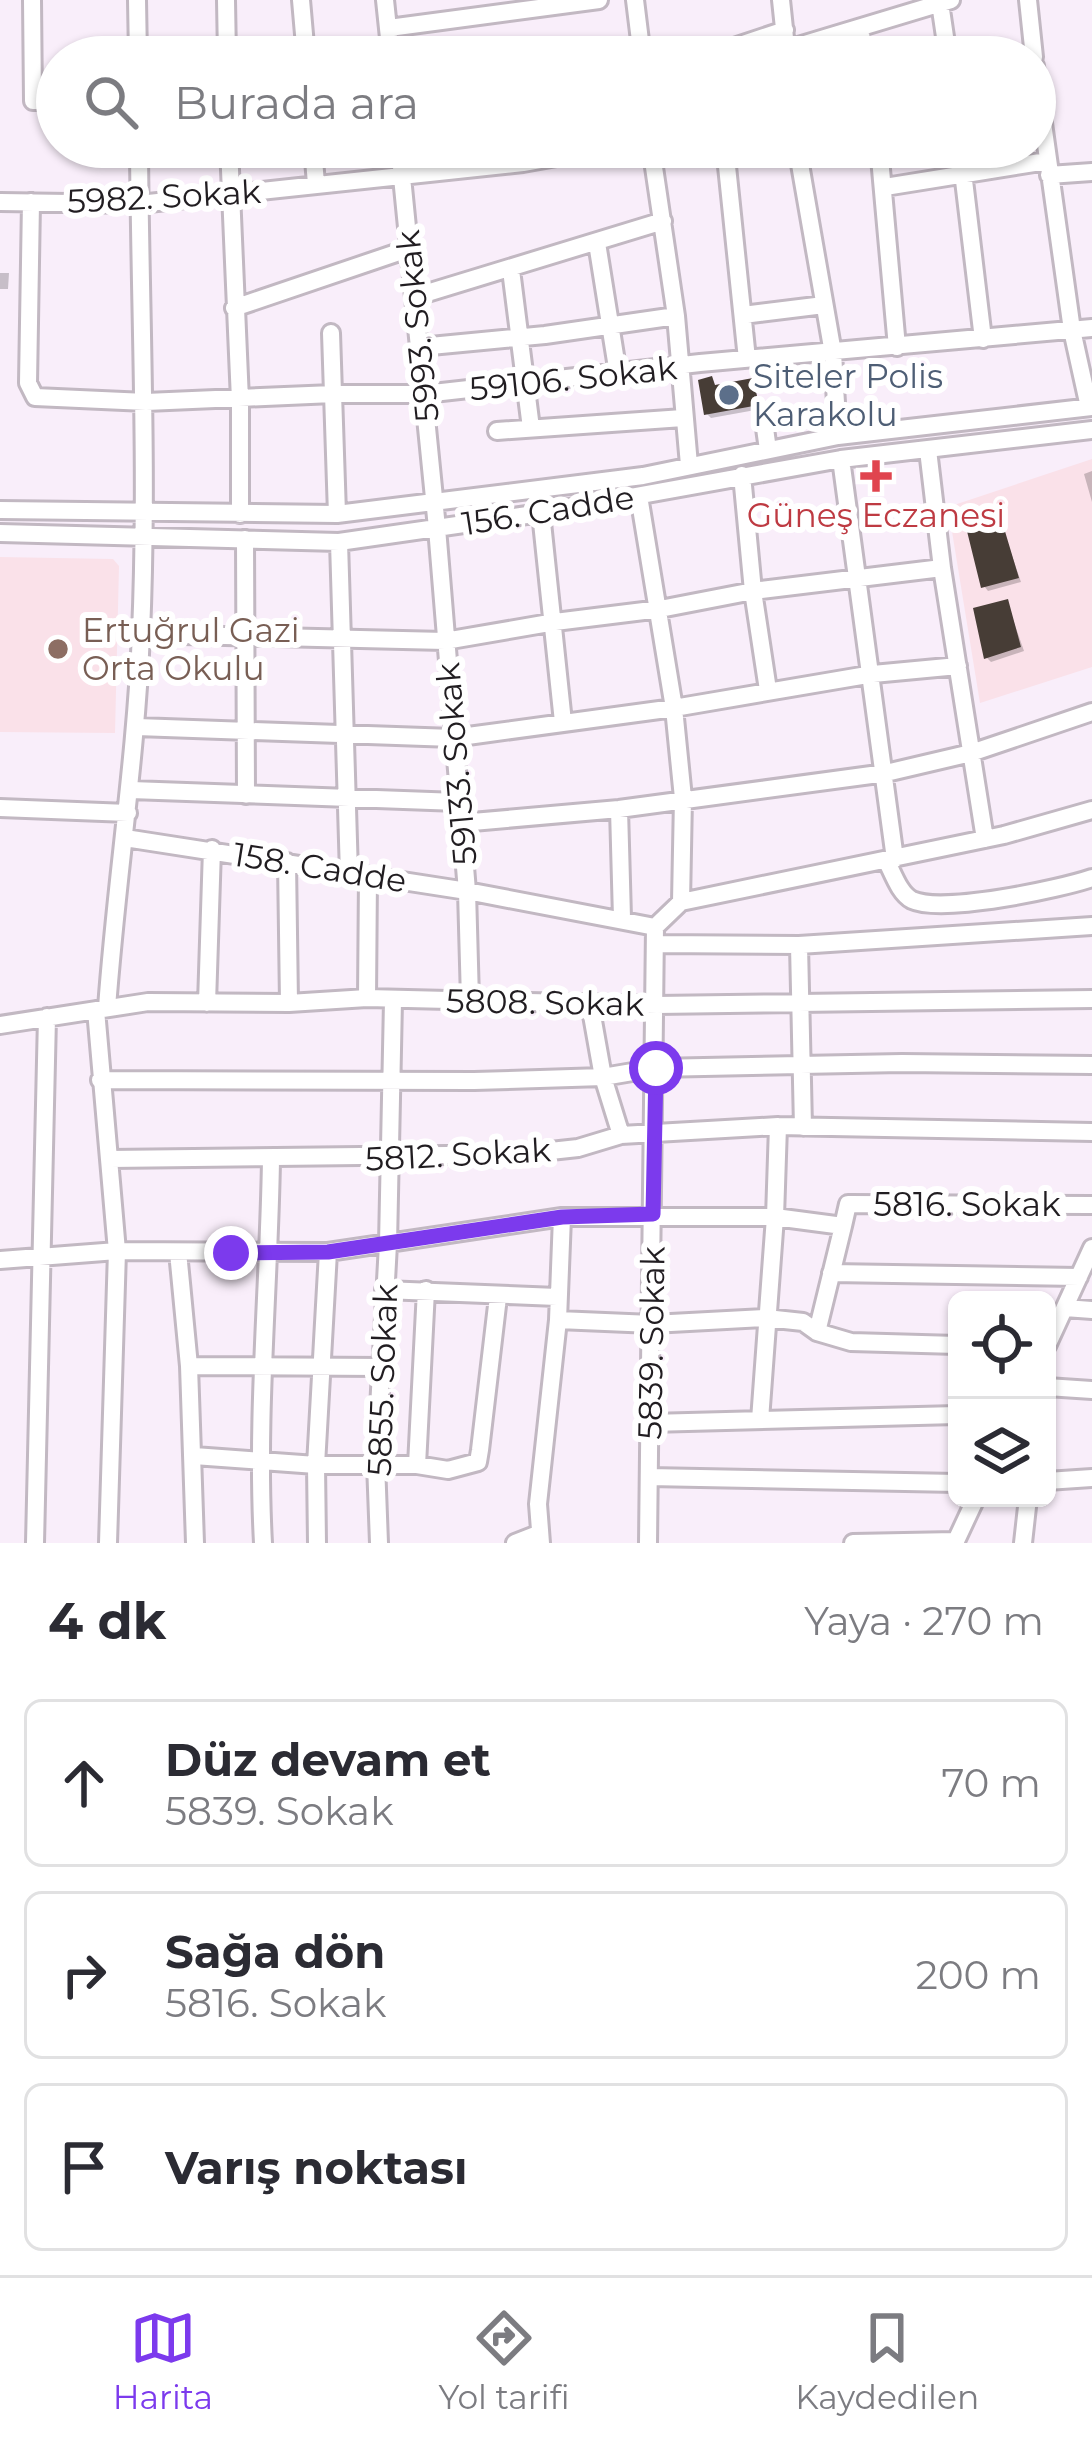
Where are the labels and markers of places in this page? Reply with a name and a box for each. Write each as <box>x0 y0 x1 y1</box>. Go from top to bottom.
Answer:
place label: Siteler Polis Karakolu <box>753 356 943 434</box>
marker: Siteler Polis Karakolu <box>716 382 742 408</box>
marker: Güneş Eczanesi <box>863 463 889 489</box>
place label: Güneş Eczanesi <box>747 495 1005 535</box>
place label: Ertuğrul Gazi Orta Okulu <box>82 610 300 688</box>
marker: Ertuğrul Gazi Orta Okulu <box>45 636 71 662</box>

